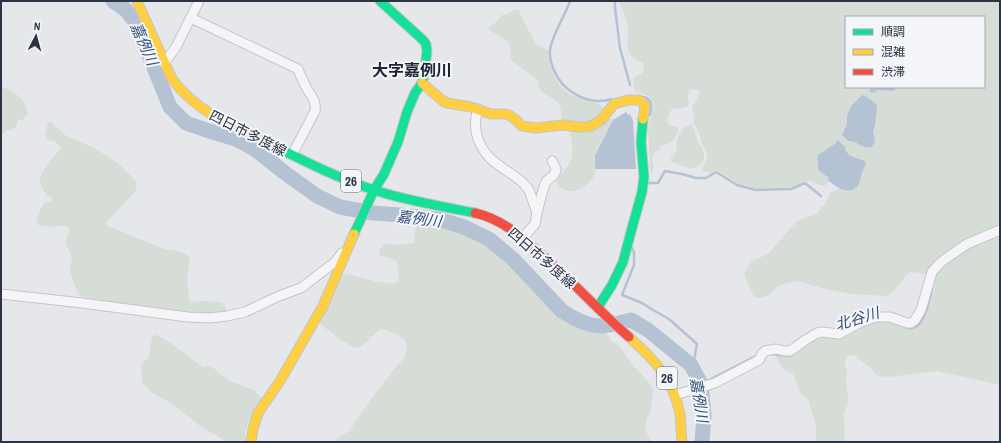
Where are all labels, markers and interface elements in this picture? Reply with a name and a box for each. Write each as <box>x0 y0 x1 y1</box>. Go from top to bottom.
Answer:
north arrow <box>16 16 56 56</box>
legend <box>845 16 985 88</box>
text: N <box>33 19 41 33</box>
water label: 嘉例川 <box>126 19 164 70</box>
text: 順調 <box>881 24 905 40</box>
text: 混雑 <box>881 44 905 60</box>
district label: 大字嘉例川 <box>372 59 452 81</box>
text: 渋滞 <box>881 64 905 80</box>
street label: 四日市多度線 <box>206 106 290 160</box>
road number: 26 <box>341 170 361 192</box>
water label: 嘉例川 <box>395 205 445 232</box>
street label: 四日市多度線 <box>504 224 580 292</box>
water label: 北谷川 <box>832 301 883 335</box>
road number: 26 <box>657 367 677 389</box>
water label: 嘉例川 <box>686 376 714 426</box>

